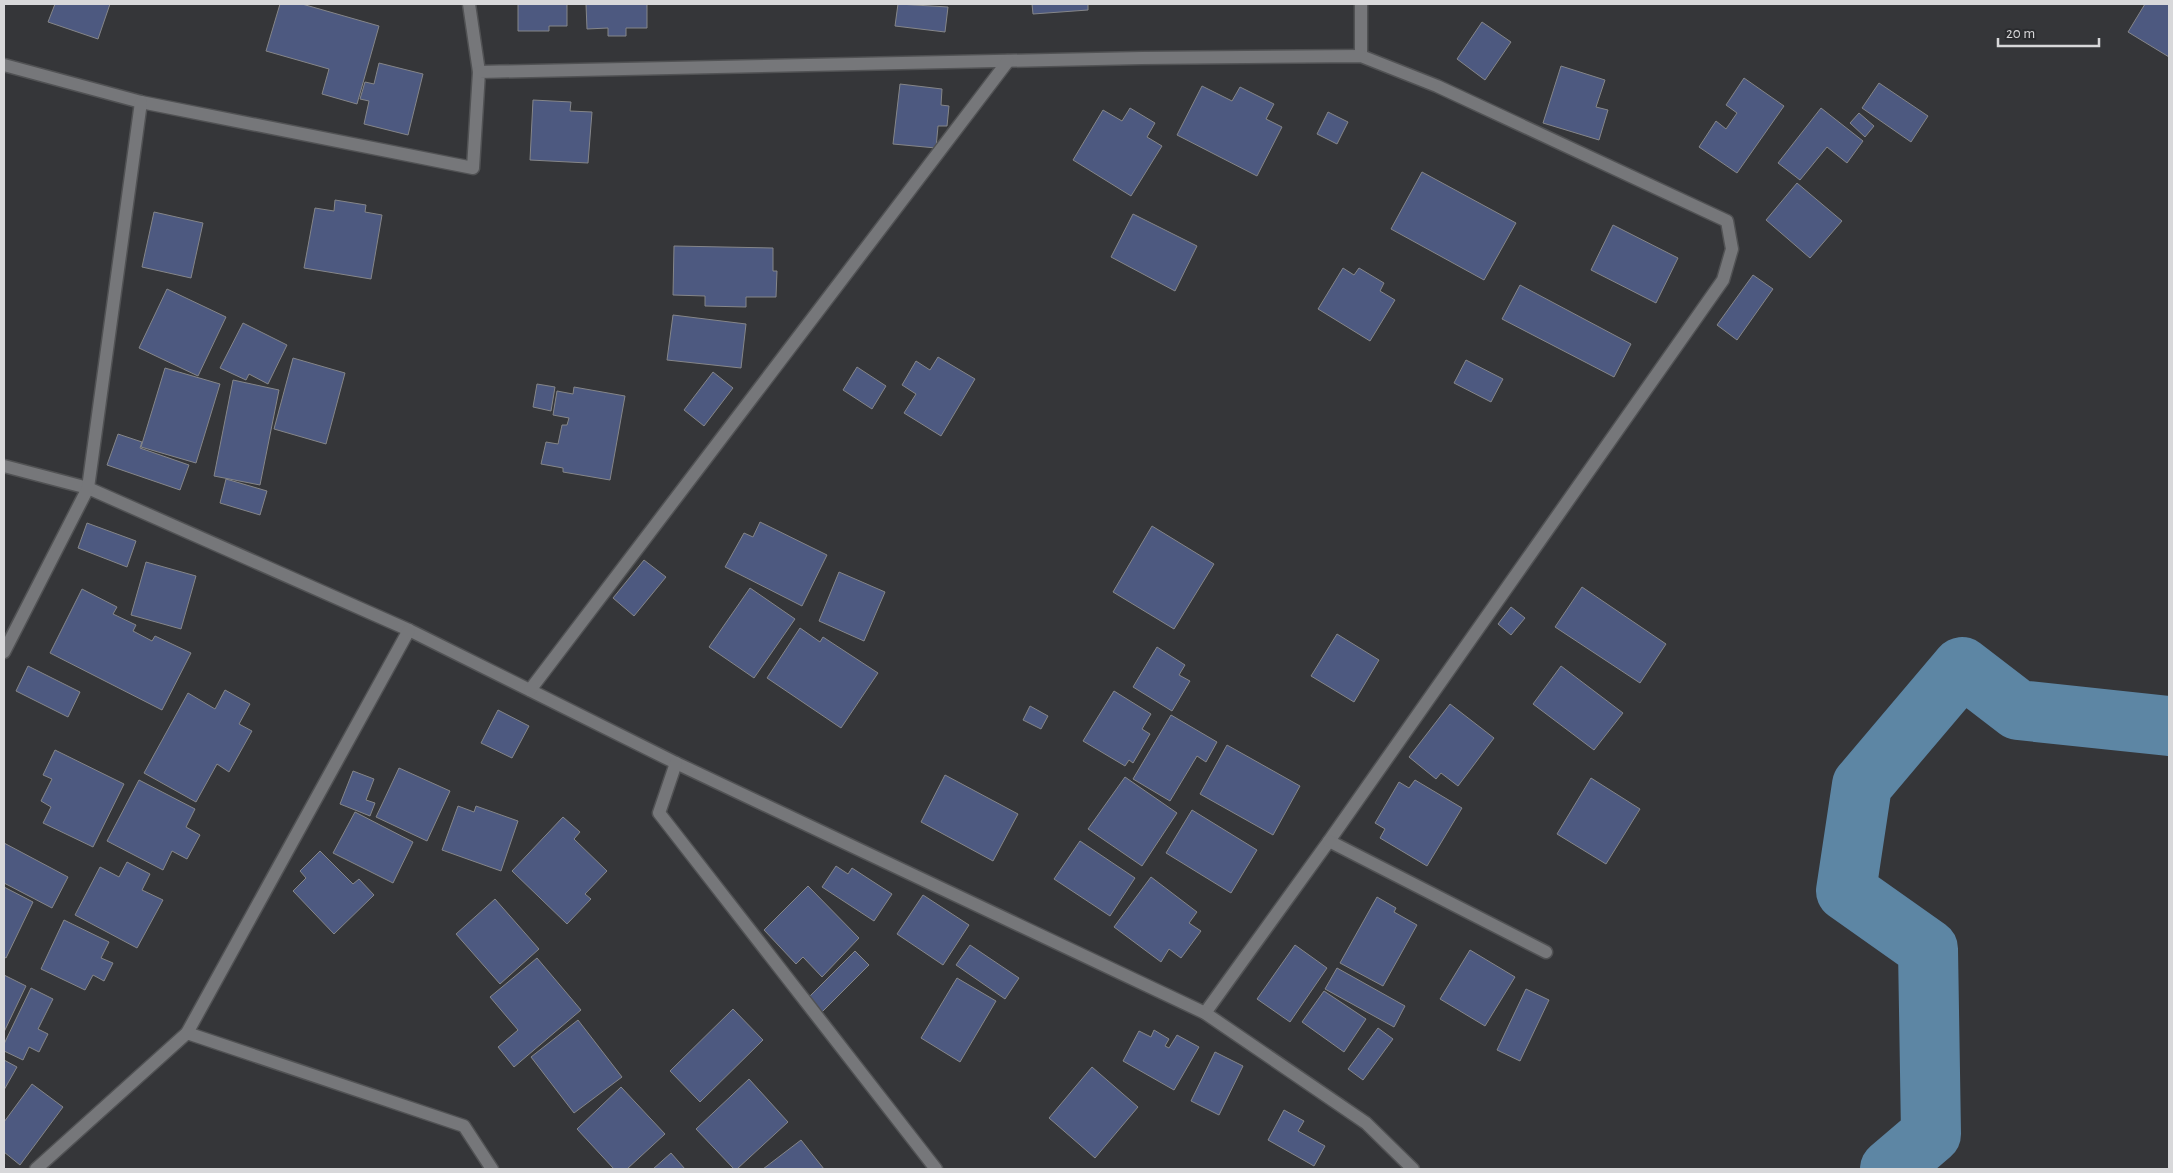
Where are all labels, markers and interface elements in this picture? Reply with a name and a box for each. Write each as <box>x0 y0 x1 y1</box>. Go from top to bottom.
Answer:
scale bar <box>1998 15 2099 47</box>
text: 20 m <box>2006 26 2035 41</box>

